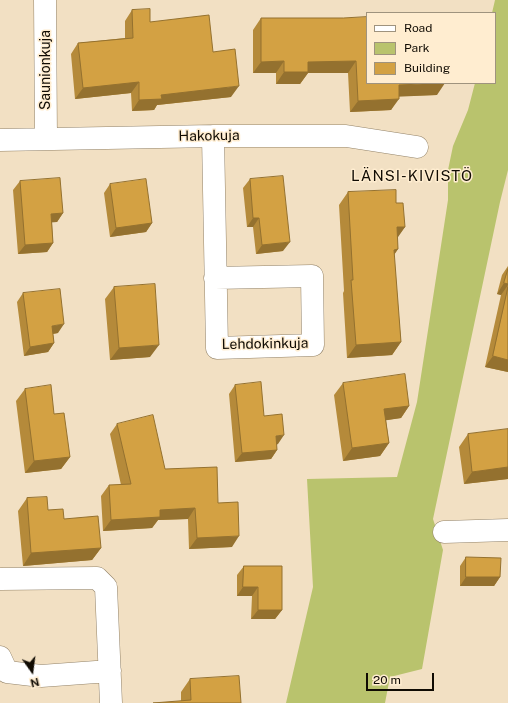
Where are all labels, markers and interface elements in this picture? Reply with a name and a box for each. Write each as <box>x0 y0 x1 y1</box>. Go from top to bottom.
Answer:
legend <box>366 12 496 84</box>
text: Road <box>404 21 432 35</box>
street label: Saunionkuja <box>38 30 54 110</box>
text: Park <box>404 41 430 55</box>
text: Building <box>404 61 450 75</box>
street label: Hakokuja <box>178 127 240 145</box>
district label: LÄNSI-KIVISTÖ <box>351 167 473 185</box>
street label: Lehdokinkuja <box>221 335 309 353</box>
north arrow <box>12 651 52 691</box>
scale bar <box>368 665 436 691</box>
text: 20 m <box>373 673 401 687</box>
text: N <box>29 676 41 690</box>

